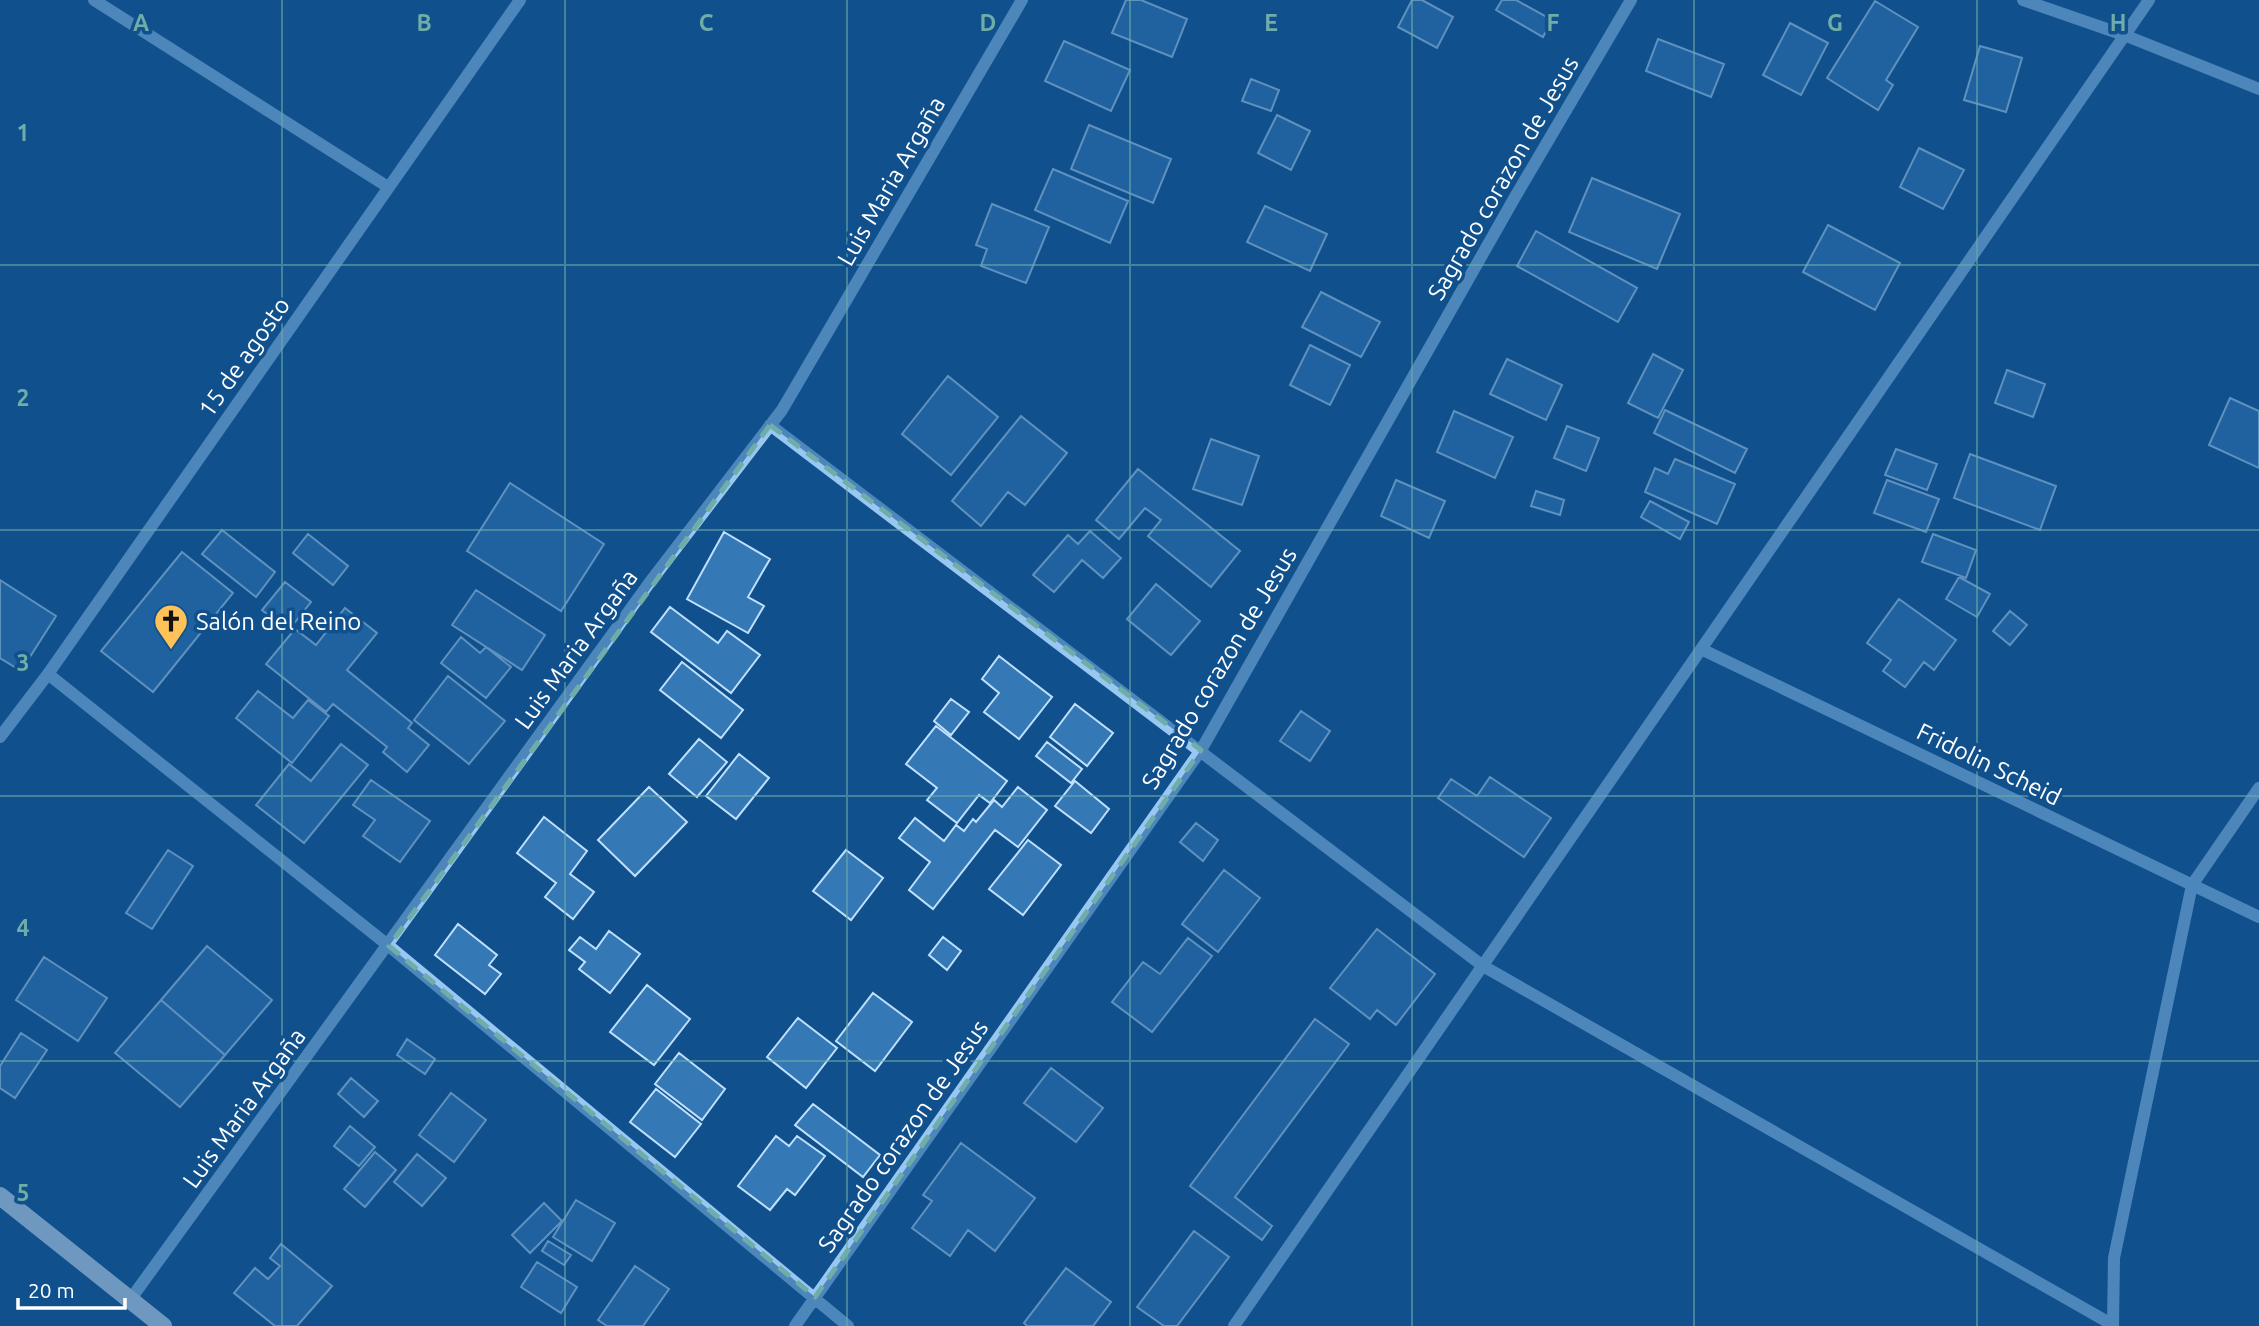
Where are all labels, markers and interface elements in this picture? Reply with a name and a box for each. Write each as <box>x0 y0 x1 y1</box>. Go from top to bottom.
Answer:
text: A <box>133 10 149 35</box>
text: B <box>416 10 432 35</box>
text: C <box>699 10 714 35</box>
text: D <box>980 10 996 35</box>
text: E <box>1264 10 1278 35</box>
text: F <box>1547 10 1560 35</box>
text: G <box>1827 10 1843 35</box>
text: H <box>2110 10 2126 35</box>
street label: Sagrado corazon de Jesus <box>1422 51 1584 305</box>
street label: Luis Maria Argaña <box>832 92 950 270</box>
text: 1 <box>17 120 29 145</box>
street label: 15 de agosto <box>193 292 295 422</box>
text: 2 <box>17 385 29 410</box>
street label: Sagrado corazon de Jesus <box>1136 542 1302 794</box>
street label: Luis Maria Argaña <box>509 564 643 734</box>
church icon: Salón del Reino <box>152 602 190 651</box>
place label: Salón del Reino <box>196 608 361 635</box>
text: 3 <box>17 650 29 675</box>
street label: Fridolin Scheid <box>1912 717 2066 811</box>
text: 4 <box>17 915 30 940</box>
street label: Sagrado corazon de Jesus <box>813 1015 993 1257</box>
street label: Luis Maria Argaña <box>177 1023 311 1193</box>
text: 5 <box>17 1180 29 1205</box>
scale bar <box>18 1266 124 1310</box>
text: 20 m <box>28 1278 75 1302</box>

